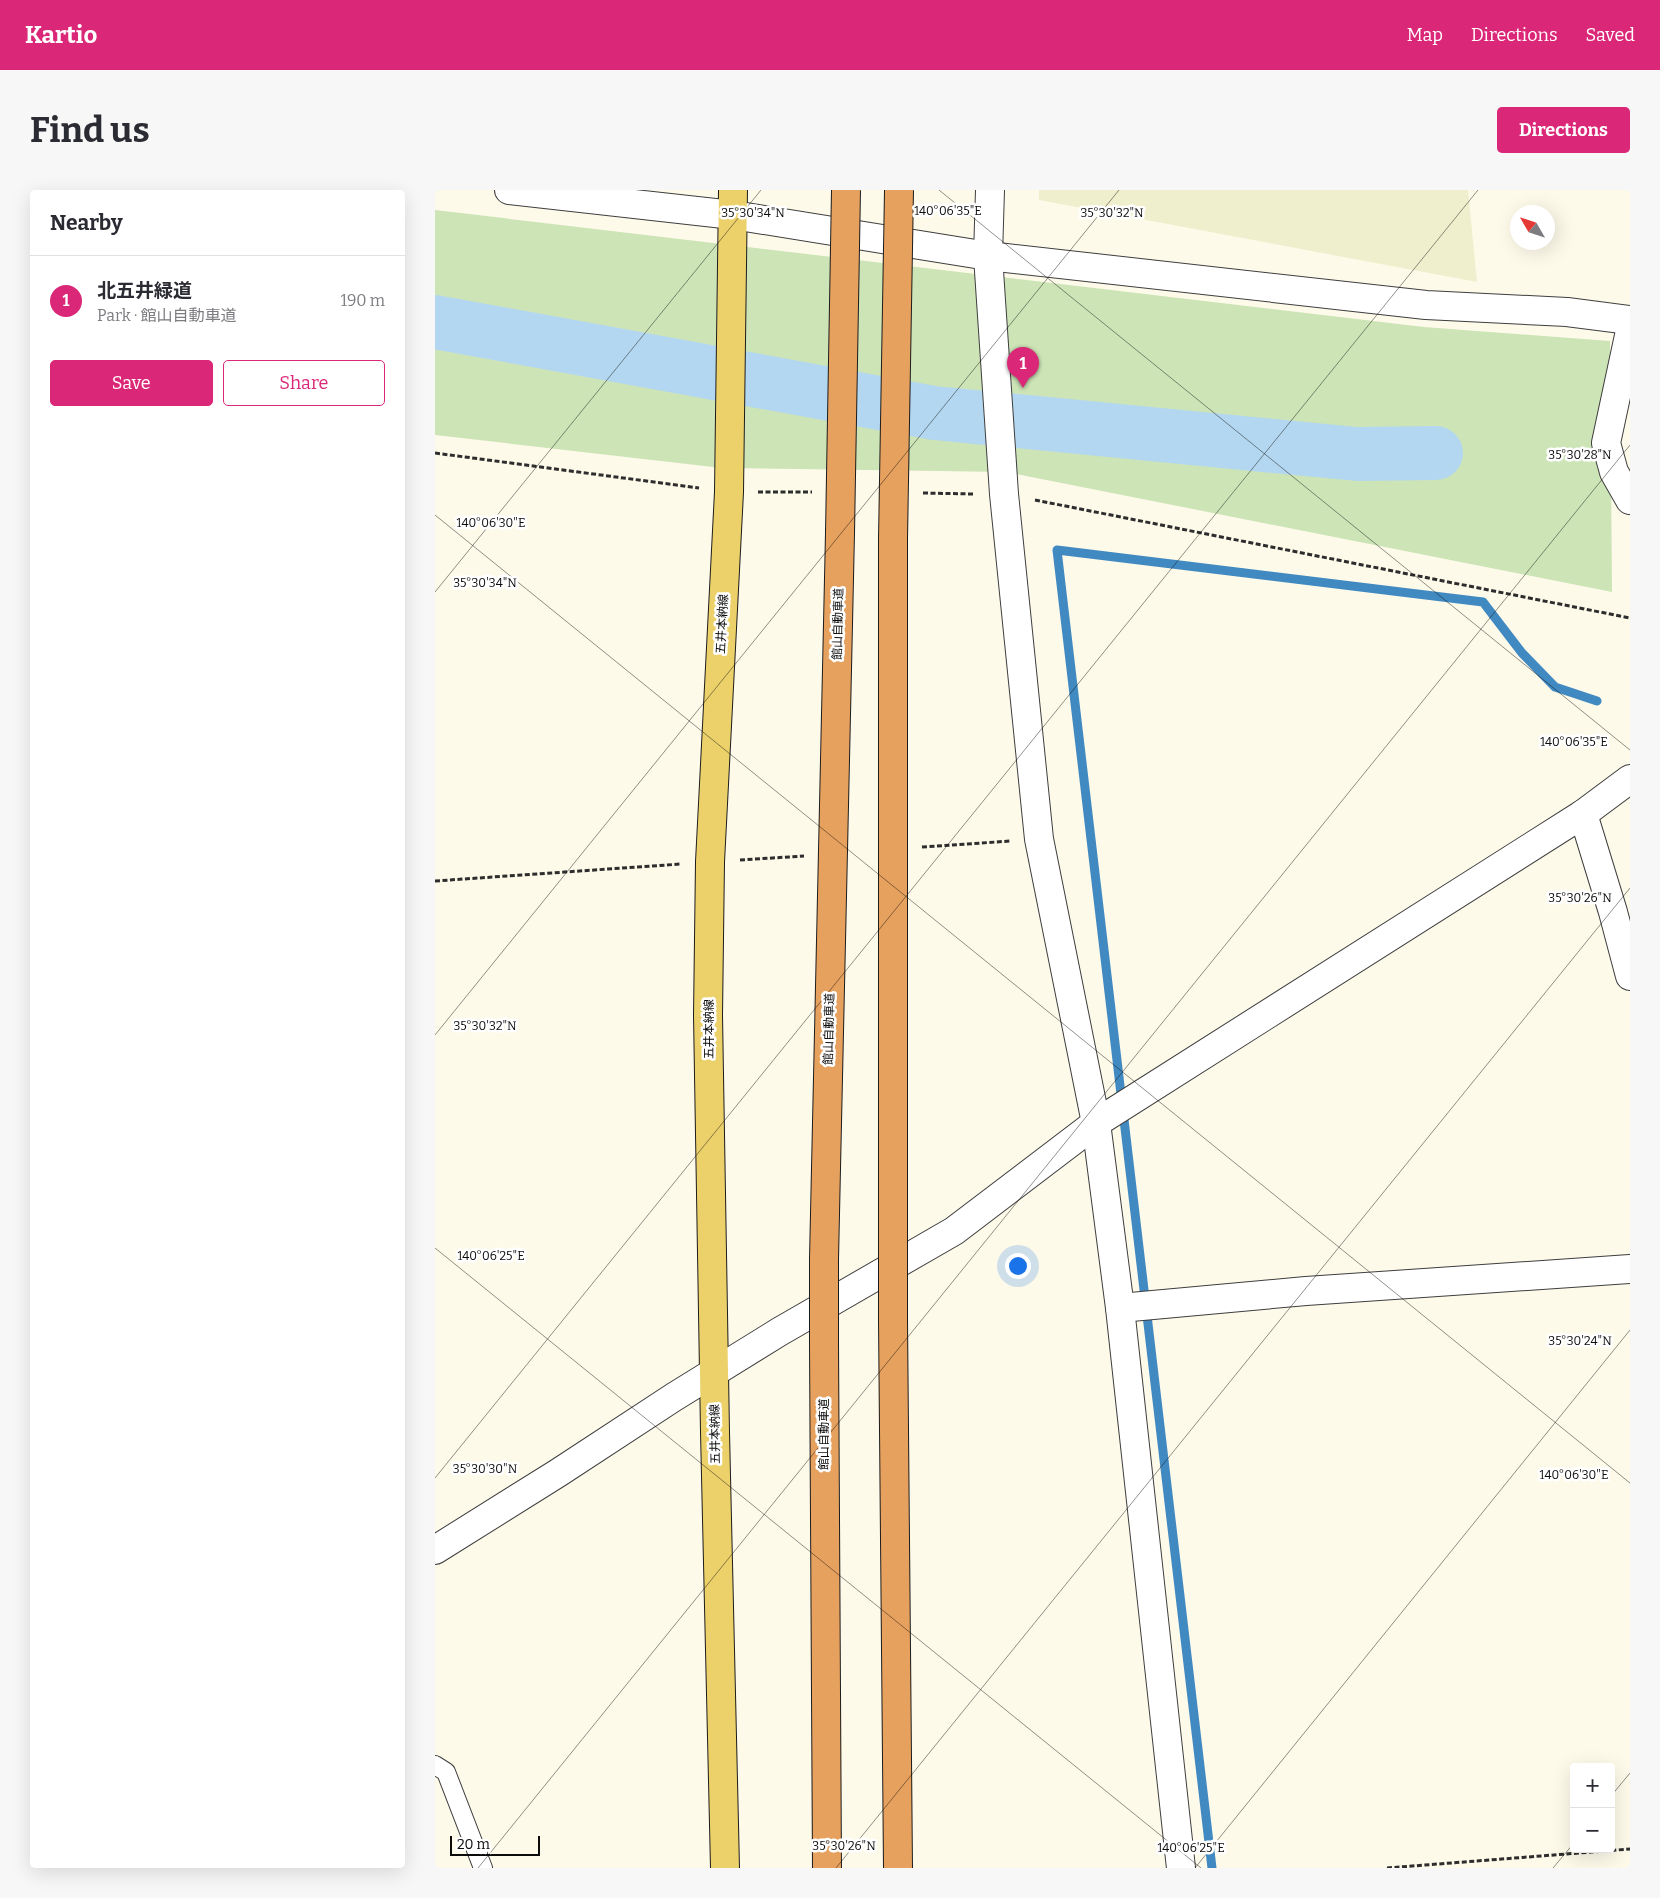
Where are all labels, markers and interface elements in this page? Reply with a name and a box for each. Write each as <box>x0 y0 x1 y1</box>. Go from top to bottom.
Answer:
text: Kartio <box>25 21 97 49</box>
text: Map <box>1407 24 1443 46</box>
text: Directions <box>1471 24 1558 46</box>
text: Saved <box>1586 24 1635 46</box>
button: Directions <box>1497 107 1630 153</box>
text: Find us <box>30 109 150 151</box>
text: 140°06'35"E <box>914 204 982 218</box>
north arrow <box>1510 205 1555 250</box>
text: 35°30'34"N <box>721 206 785 220</box>
text: 35°30'32"N <box>1080 206 1144 220</box>
text: Nearby <box>50 210 123 236</box>
text: 北五井緑道 <box>97 279 192 302</box>
text: 1 <box>63 291 69 310</box>
text: 190 m <box>340 291 385 310</box>
text: Park · 館山自動車道 <box>97 306 237 325</box>
pin: 1 <box>1007 347 1039 388</box>
button: Save <box>50 360 213 406</box>
button: Share <box>223 360 385 406</box>
text: 35°30'28"N <box>1548 448 1612 462</box>
text: 140°06'30"E <box>457 516 525 530</box>
text: 35°30'34"N <box>453 576 517 590</box>
street label: 館山自動車道 <box>830 588 846 660</box>
street label: 五井本納線 <box>713 594 731 654</box>
text: 140°06'35"E <box>1540 735 1608 749</box>
text: 35°30'26"N <box>1548 891 1612 905</box>
street label: 館山自動車道 <box>821 993 837 1065</box>
street label: 五井本納線 <box>702 999 716 1059</box>
text: 35°30'32"N <box>453 1019 517 1033</box>
text: 140°06'25"E <box>457 1249 525 1263</box>
your location <box>1005 1253 1031 1279</box>
text: 35°30'24"N <box>1548 1334 1612 1348</box>
street label: 館山自動車道 <box>817 1398 831 1470</box>
street label: 五井本納線 <box>707 1404 723 1464</box>
text: 35°30'30"N <box>453 1462 518 1476</box>
text: 140°06'30"E <box>1540 1468 1608 1482</box>
map controls <box>1570 1763 1615 1853</box>
button: + <box>1570 1763 1615 1808</box>
button: − <box>1570 1808 1615 1853</box>
scale bar <box>450 1833 540 1856</box>
text: 20 m <box>457 1836 490 1853</box>
text: 35°30'26"N <box>812 1839 876 1853</box>
text: 140°06'25"E <box>1157 1841 1225 1855</box>

